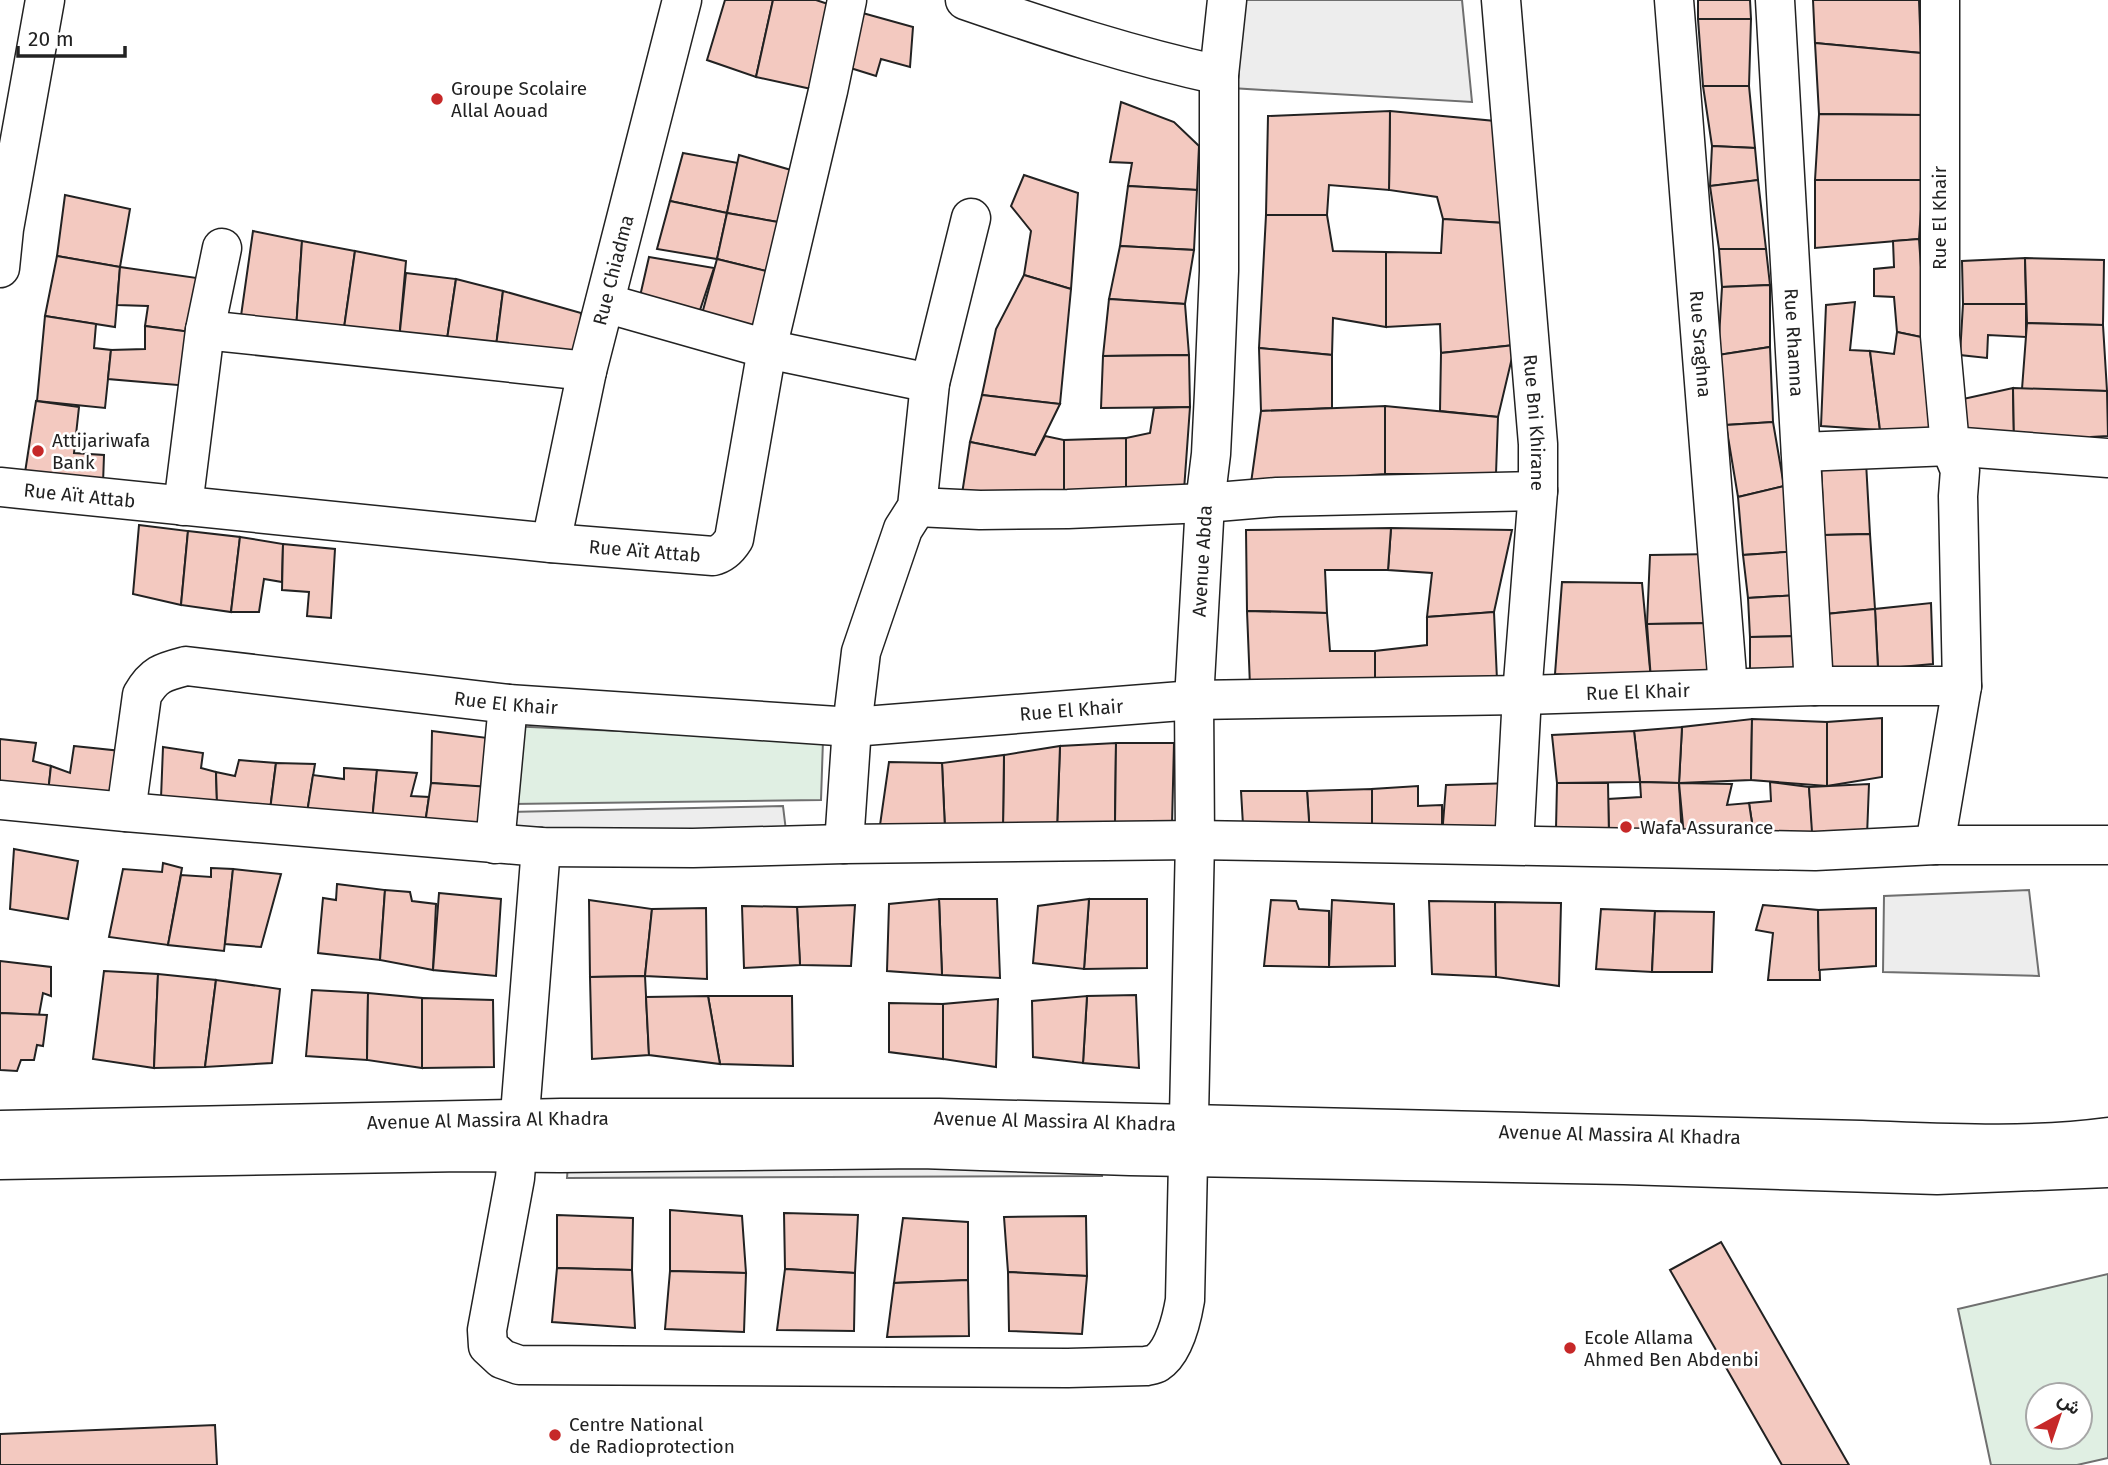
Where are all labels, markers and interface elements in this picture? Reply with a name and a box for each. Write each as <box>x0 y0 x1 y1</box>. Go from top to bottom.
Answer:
scale bar <box>18 14 124 58</box>
text: 20 m <box>28 26 74 52</box>
place label: Groupe Scolaire Allal Aouad <box>451 77 587 122</box>
marker: Groupe Scolaire Allal Aouad <box>429 91 445 107</box>
street label: Rue El Khair <box>1928 165 1951 270</box>
street label: Rue Chiadma <box>588 212 638 328</box>
street label: Rue Rhamna <box>1780 288 1809 397</box>
street label: Rue Sraghna <box>1685 289 1717 399</box>
street label: Rue Bni Khirane <box>1519 353 1550 491</box>
place label: Attijariwafa Bank <box>52 429 150 474</box>
marker: Attijariwafa Bank <box>30 443 46 459</box>
street label: Rue Aït Attab <box>23 478 137 512</box>
street label: Avenue Abda <box>1187 504 1216 618</box>
street label: Rue Aït Attab <box>588 535 702 566</box>
street label: Rue El Khair <box>1586 678 1691 705</box>
street label: Rue El Khair <box>453 686 559 719</box>
street label: Rue El Khair <box>1019 694 1125 725</box>
place label: Wafa Assurance <box>1640 816 1773 839</box>
marker: Wafa Assurance <box>1618 819 1634 835</box>
street label: Avenue Al Massira Al Khadra <box>934 1106 1176 1135</box>
street label: Avenue Al Massira Al Khadra <box>367 1107 609 1134</box>
street label: Avenue Al Massira Al Khadra <box>1498 1120 1741 1149</box>
place label: Ecole Allama Ahmed Ben Abdenbi <box>1584 1326 1759 1371</box>
marker: Ecole Allama Ahmed Ben Abdenbi <box>1562 1340 1578 1356</box>
north arrow <box>2024 1381 2094 1451</box>
text: ش <box>2053 1387 2086 1420</box>
place label: Centre National de Radioprotection <box>569 1413 735 1458</box>
marker: Centre National de Radioprotection <box>547 1427 563 1443</box>

